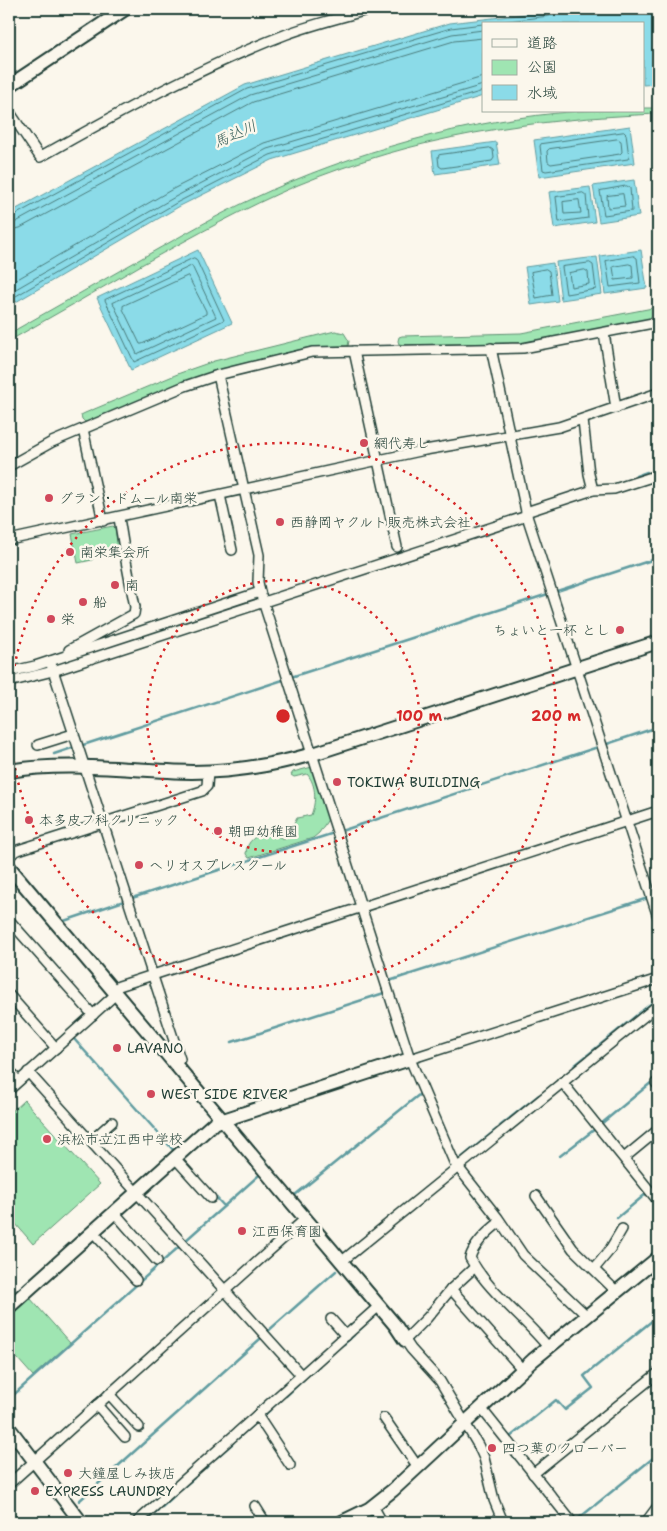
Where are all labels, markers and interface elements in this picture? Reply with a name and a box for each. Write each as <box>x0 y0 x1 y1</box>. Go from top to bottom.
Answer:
legend <box>482 22 644 112</box>
text: 道路 <box>527 33 557 53</box>
text: 公園 <box>527 57 557 77</box>
text: 水域 <box>527 83 557 103</box>
water label: 馬込川 <box>210 116 260 152</box>
place label: 網代寿し <box>374 434 430 452</box>
marker: 網代寿し <box>358 437 370 449</box>
place label: グラン・ドムール南栄 <box>59 489 198 507</box>
marker: グラン・ドムール南栄 <box>43 492 55 504</box>
place label: 西静岡ヤクルト販売株式会社 <box>290 513 471 531</box>
marker: 西静岡ヤクルト販売株式会社 <box>274 516 286 528</box>
place label: 南栄集会所 <box>80 543 150 561</box>
marker: 南栄集会所 <box>64 546 76 558</box>
place label: 南 <box>125 576 139 594</box>
marker: 南 <box>109 579 121 591</box>
place label: 船 <box>93 593 107 611</box>
marker: 船 <box>77 596 89 608</box>
place label: 栄 <box>61 610 75 628</box>
marker: 栄 <box>45 613 57 625</box>
place label: ちょいと一杯 とし <box>493 621 610 639</box>
marker: ちょいと一杯 とし <box>614 624 626 636</box>
text: 100 m <box>396 706 442 726</box>
text: 200 m <box>531 706 581 726</box>
centre of rings <box>274 707 292 725</box>
place label: TOKIWA BUILDING <box>347 773 480 791</box>
marker: TOKIWA BUILDING <box>331 776 343 788</box>
place label: 本多皮フ科クリニック <box>39 811 179 829</box>
marker: 本多皮フ科クリニック <box>23 814 35 826</box>
place label: 朝田幼稚園 <box>228 822 298 840</box>
marker: 朝田幼稚園 <box>212 825 224 837</box>
place label: ヘリオスプレスクール <box>149 856 287 874</box>
marker: ヘリオスプレスクール <box>133 859 145 871</box>
place label: LAVANO <box>127 1039 183 1057</box>
marker: LAVANO <box>111 1042 123 1054</box>
place label: WEST SIDE RIVER <box>161 1085 288 1103</box>
marker: WEST SIDE RIVER <box>145 1088 157 1100</box>
place label: 浜松市立江西中学校 <box>57 1130 183 1148</box>
marker: 浜松市立江西中学校 <box>41 1133 53 1145</box>
place label: 江西保育園 <box>252 1222 322 1240</box>
marker: 江西保育園 <box>236 1225 248 1237</box>
place label: 四つ葉のクローバー <box>502 1439 628 1457</box>
marker: 四つ葉のクローバー <box>486 1442 498 1454</box>
place label: 大鐘屋しみ抜店 <box>78 1464 176 1482</box>
marker: 大鐘屋しみ抜店 <box>62 1467 74 1479</box>
place label: EXPRESS LAUNDRY <box>45 1482 174 1500</box>
marker: EXPRESS LAUNDRY <box>29 1485 41 1497</box>

